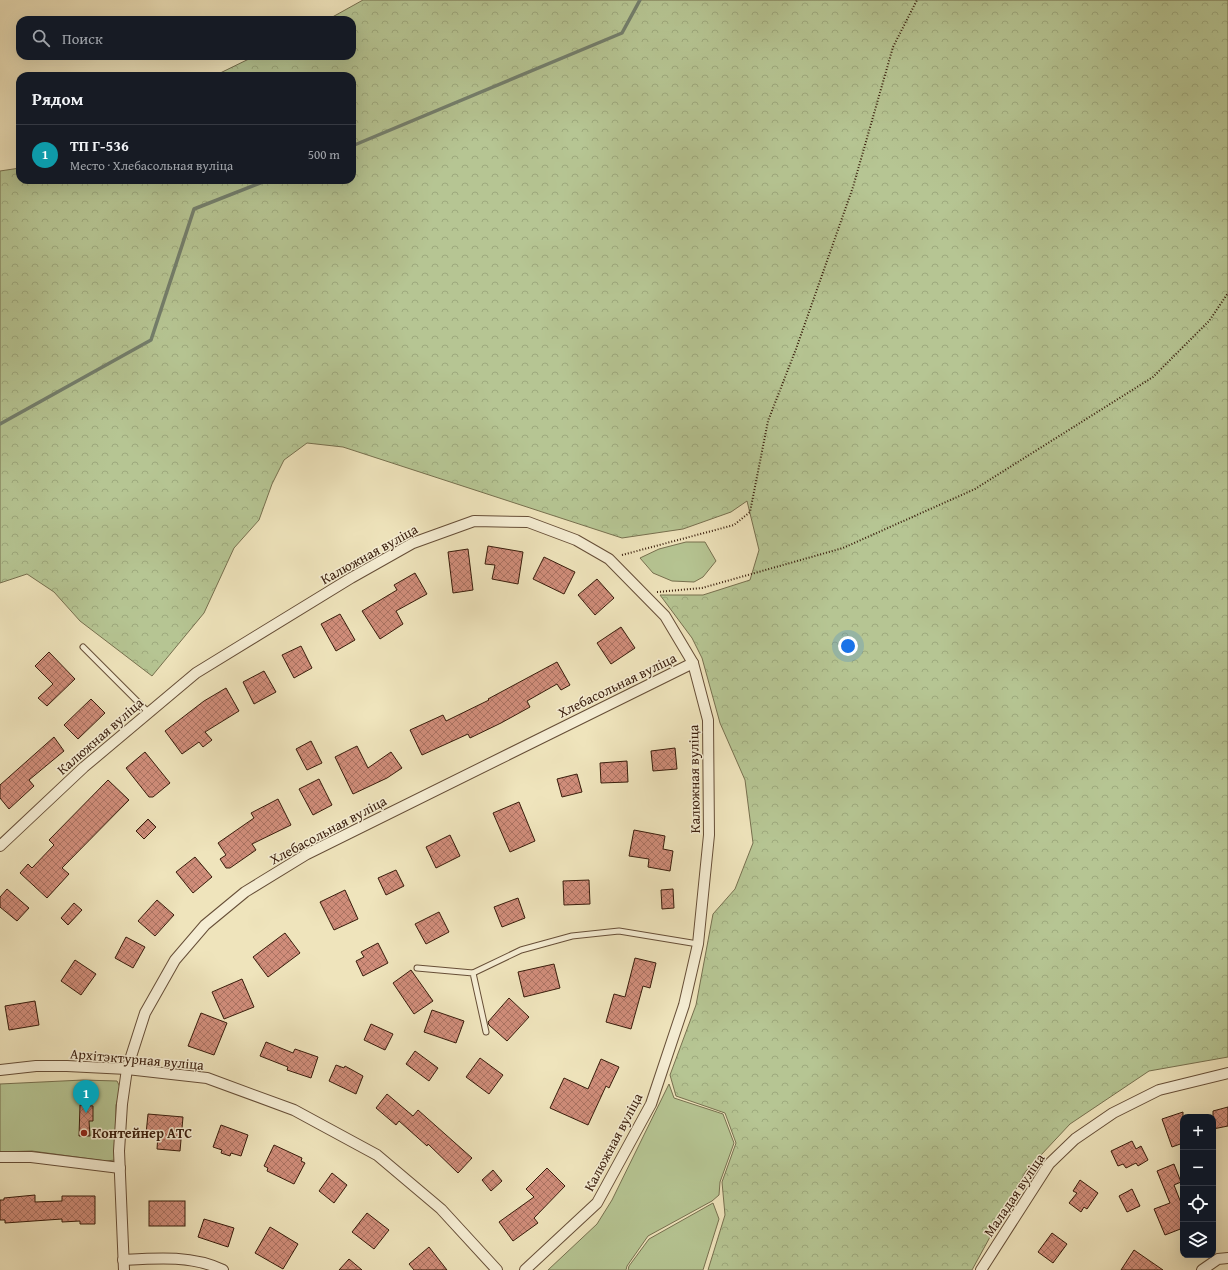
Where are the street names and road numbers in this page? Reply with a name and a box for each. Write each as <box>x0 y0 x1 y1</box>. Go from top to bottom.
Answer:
street label: Калюжная вуліца <box>317 519 422 589</box>
street label: Хлебасольная вуліца <box>554 647 680 722</box>
street label: Калюжная вуліца <box>52 693 148 779</box>
street label: Калюжная вуліца <box>683 724 705 833</box>
street label: Хлебасольная вуліца <box>266 791 390 869</box>
street label: Архітэктурная вуліца <box>69 1043 205 1075</box>
street label: Калюжная вуліца <box>579 1089 647 1195</box>
street label: Маладая вуліца <box>979 1149 1050 1241</box>

